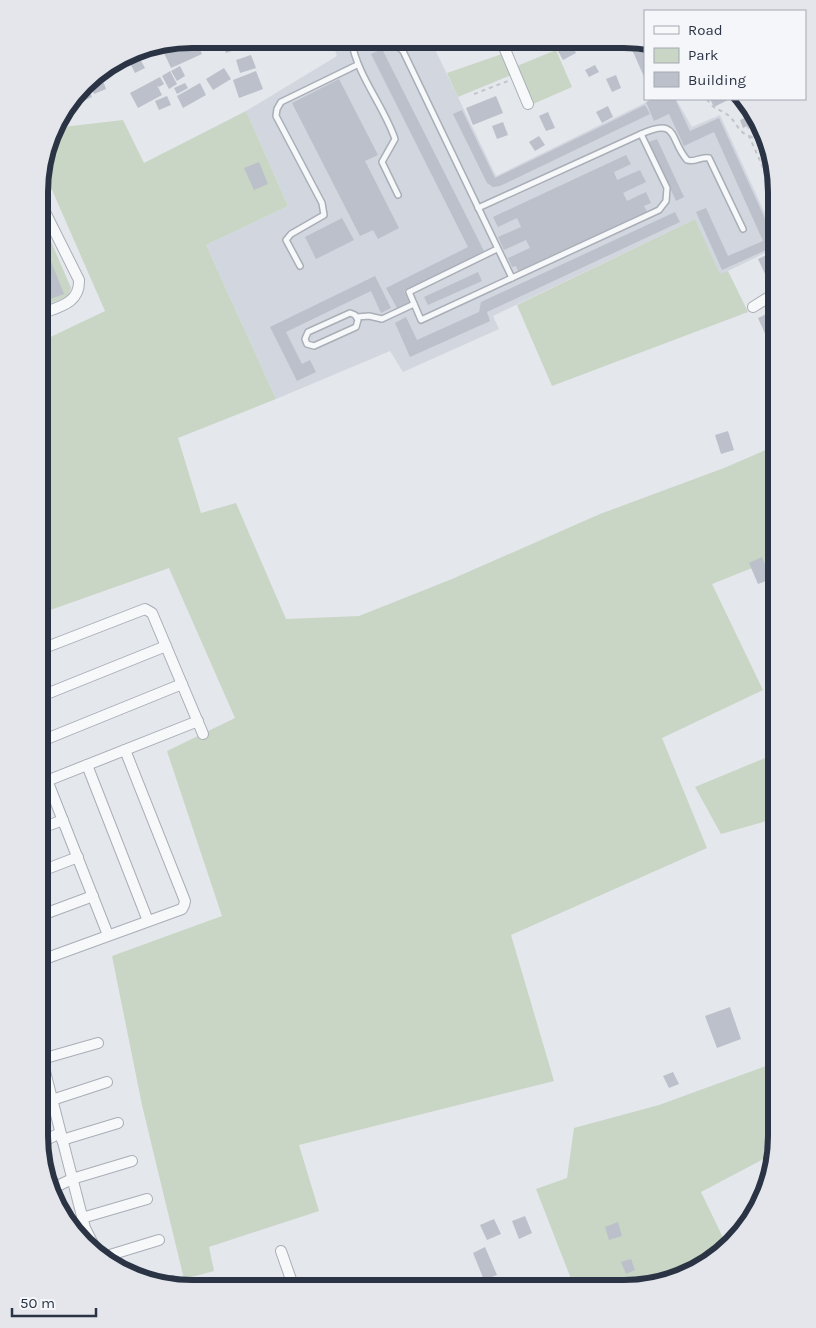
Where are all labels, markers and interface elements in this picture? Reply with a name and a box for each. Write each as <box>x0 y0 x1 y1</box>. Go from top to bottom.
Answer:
legend <box>644 10 806 100</box>
text: Road <box>688 21 723 39</box>
text: Park <box>688 46 718 64</box>
text: Building <box>688 71 746 89</box>
scale bar <box>12 1286 96 1318</box>
text: 50 m <box>20 1294 55 1312</box>

